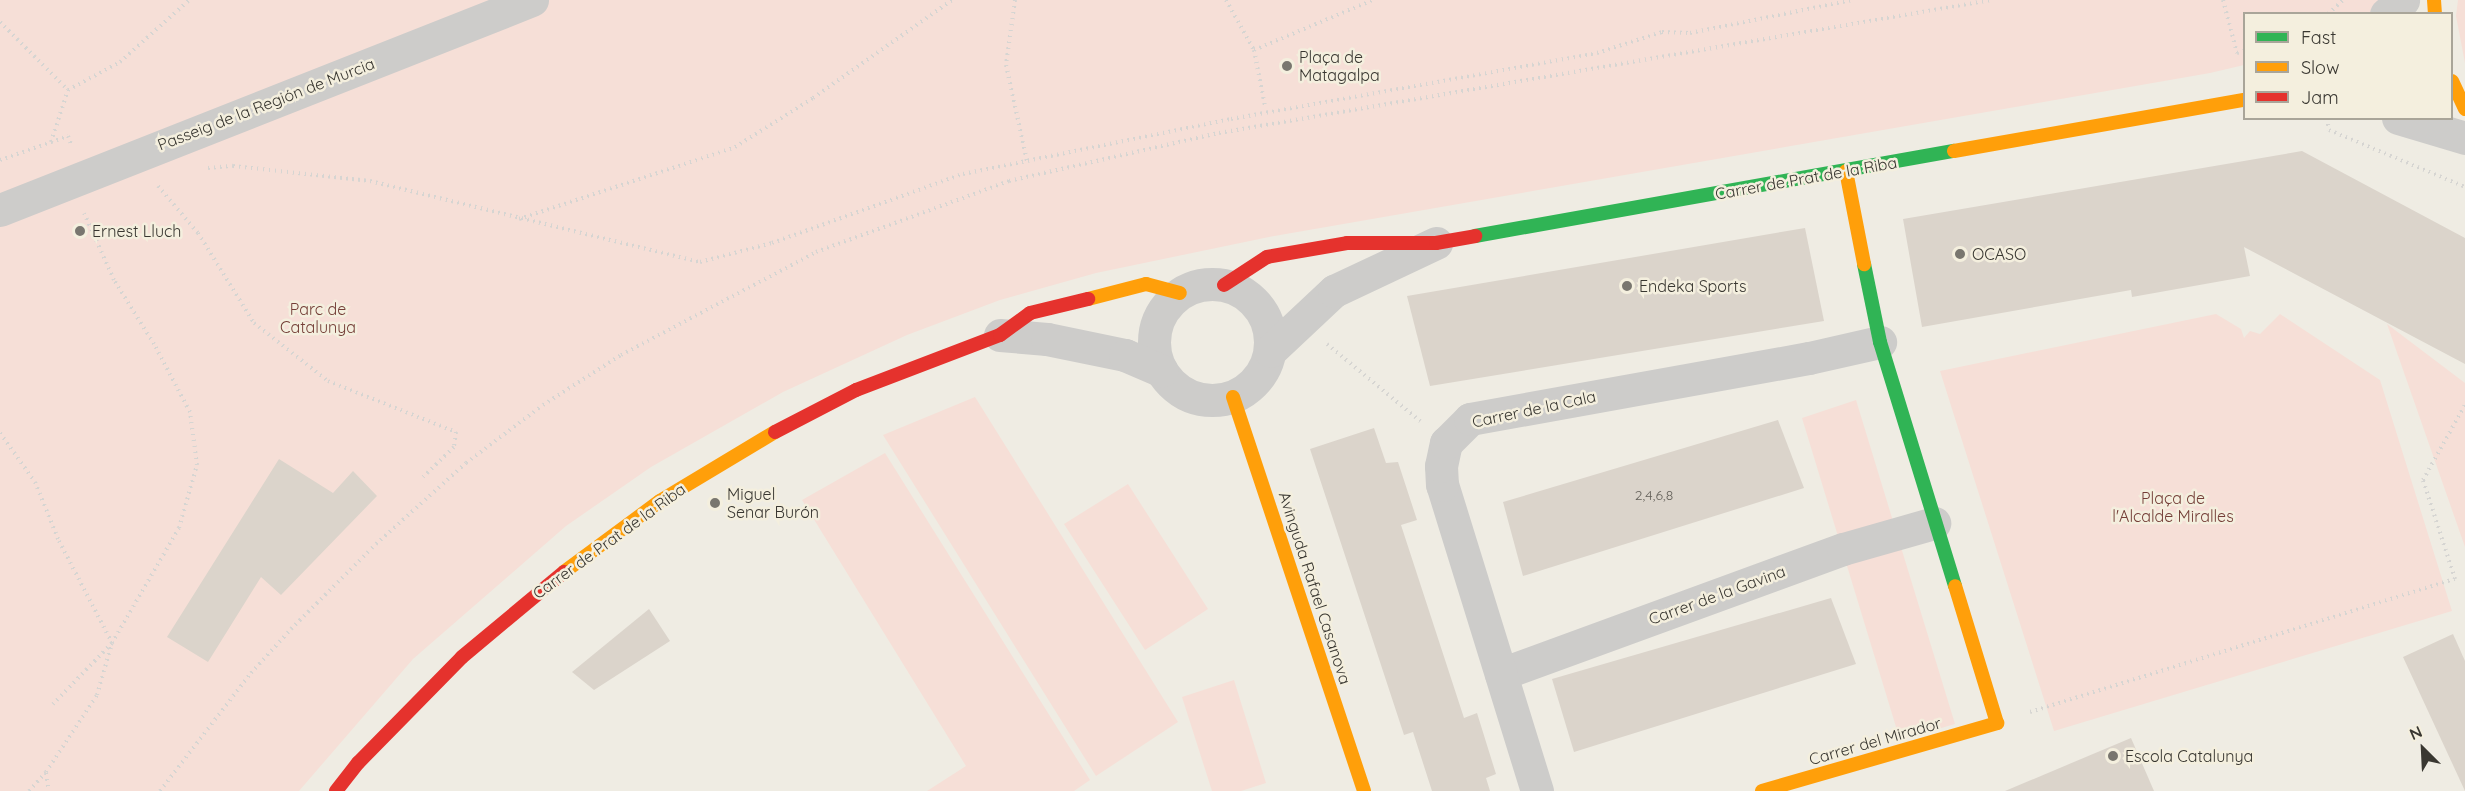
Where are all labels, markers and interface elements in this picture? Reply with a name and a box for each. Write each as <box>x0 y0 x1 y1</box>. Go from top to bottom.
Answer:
legend <box>2243 12 2453 120</box>
text: Fast <box>2301 26 2336 49</box>
place label: Plaça de Matagalpa <box>1299 47 1380 85</box>
street label: Passeig de la Región de Murcia <box>155 54 377 154</box>
text: Slow <box>2301 56 2339 79</box>
marker: Plaça de Matagalpa <box>1280 59 1294 73</box>
text: Jam <box>2301 86 2339 109</box>
street label: Carrer de Prat de la Riba <box>1714 153 1898 203</box>
place label: Ernest Lluch <box>92 221 181 241</box>
marker: Ernest Lluch <box>73 224 87 238</box>
place label: OCASO <box>1972 244 2026 264</box>
marker: OCASO <box>1953 247 1967 261</box>
place label: Endeka Sports <box>1639 276 1746 296</box>
marker: Endeka Sports <box>1620 279 1634 293</box>
park label: Parc de Catalunya <box>280 299 356 337</box>
street label: Carrer de la Cala <box>1470 387 1598 431</box>
street label: Carrer de Prat de la Riba <box>529 479 689 603</box>
place label: Miguel Senar Burón <box>727 484 819 522</box>
house number: 2,4,6,8 <box>1635 487 1673 503</box>
park label: Plaça de l'Alcalde Miralles <box>2112 488 2234 526</box>
street label: Avinguda Rafael Casanova <box>1275 489 1355 687</box>
marker: Miguel Senar Burón <box>708 496 722 510</box>
street label: Carrer de la Gavina <box>1646 561 1788 629</box>
street label: Carrer del Mirador <box>1807 713 1943 769</box>
north arrow <box>2393 719 2453 779</box>
text: N <box>2406 721 2425 744</box>
place label: Escola Catalunya <box>2125 746 2253 766</box>
marker: Escola Catalunya <box>2106 749 2120 763</box>

